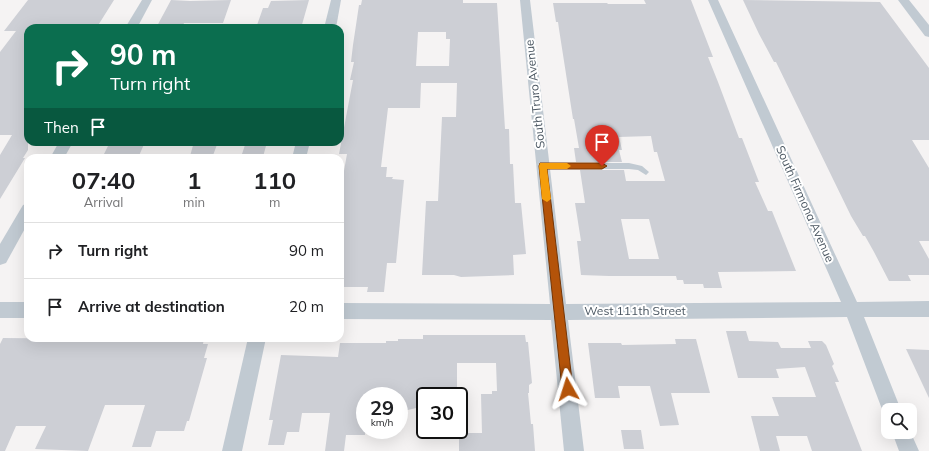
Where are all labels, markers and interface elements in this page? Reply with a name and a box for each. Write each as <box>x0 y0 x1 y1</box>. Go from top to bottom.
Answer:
text: 90 m <box>110 37 176 72</box>
street label: South Truro Avenue <box>521 39 548 149</box>
icon: right <box>44 40 96 92</box>
text: Turn right <box>110 72 190 95</box>
icon: arrive <box>87 116 109 138</box>
text: Then <box>44 118 79 137</box>
pin <box>585 125 619 166</box>
icon: arrive <box>591 131 613 153</box>
street label: South Firmona Avenue <box>773 143 838 264</box>
text: 07:40 <box>72 165 135 195</box>
text: 1 <box>187 165 201 195</box>
text: 110 <box>253 165 296 195</box>
text: Arrival <box>84 194 123 210</box>
text: min <box>183 194 205 210</box>
text: m <box>269 194 280 210</box>
icon: right <box>44 240 66 262</box>
text: Turn right <box>78 241 148 260</box>
text: 90 m <box>289 241 324 260</box>
icon: arrive <box>44 296 66 318</box>
text: Arrive at destination <box>78 297 225 316</box>
text: 20 m <box>289 297 324 316</box>
street label: West 111th Street <box>584 303 686 318</box>
position arrow <box>547 368 589 410</box>
speed limit sign: 30 <box>416 387 468 439</box>
text: 29 <box>370 395 394 420</box>
map controls <box>881 403 917 439</box>
button: search <box>881 403 917 439</box>
text: km/h <box>371 416 393 429</box>

